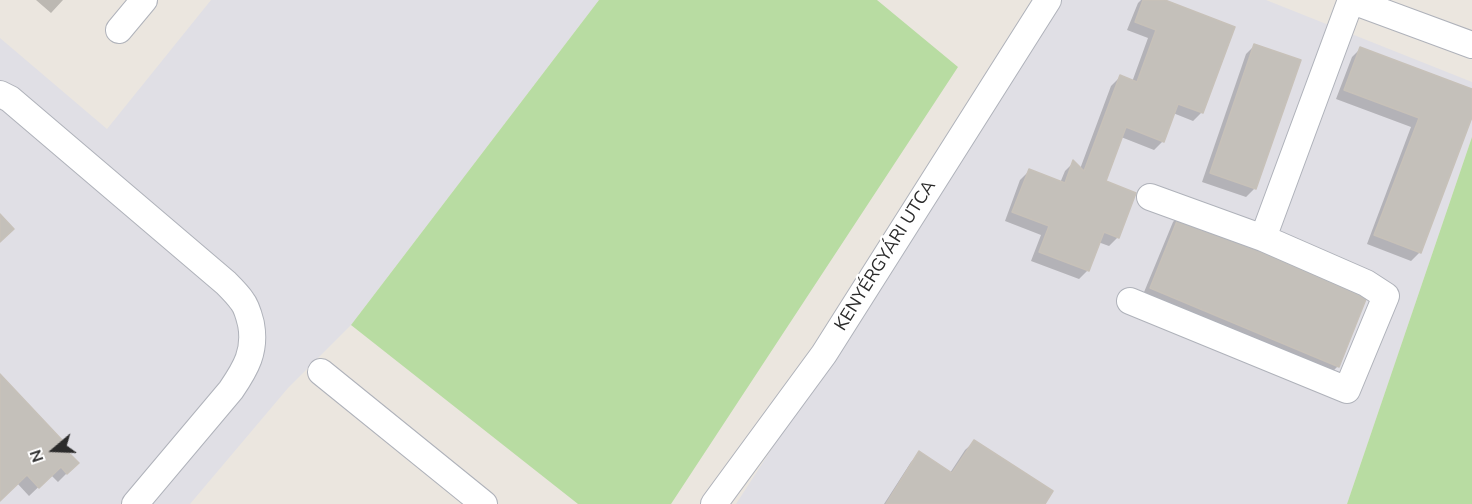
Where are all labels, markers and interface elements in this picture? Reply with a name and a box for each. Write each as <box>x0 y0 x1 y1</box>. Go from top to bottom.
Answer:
street label: KENYÉRGYÁRI UTCA <box>831 177 941 335</box>
north arrow <box>24 420 84 480</box>
text: N <box>25 447 49 465</box>

